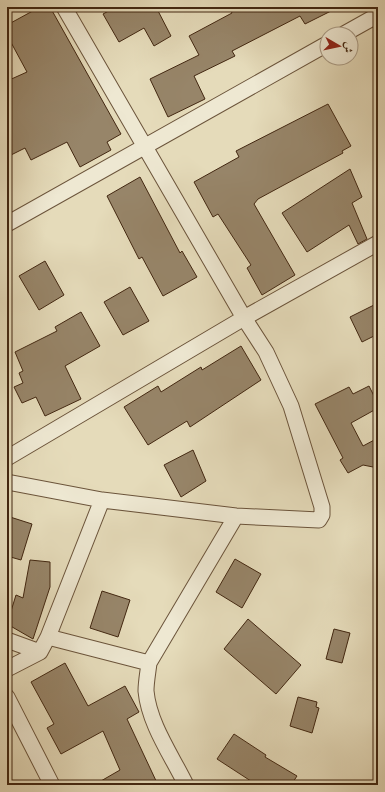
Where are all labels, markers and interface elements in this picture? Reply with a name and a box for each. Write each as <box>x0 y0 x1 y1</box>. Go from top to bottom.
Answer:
north arrow <box>319 26 359 66</box>
text: ش <box>341 41 354 54</box>

